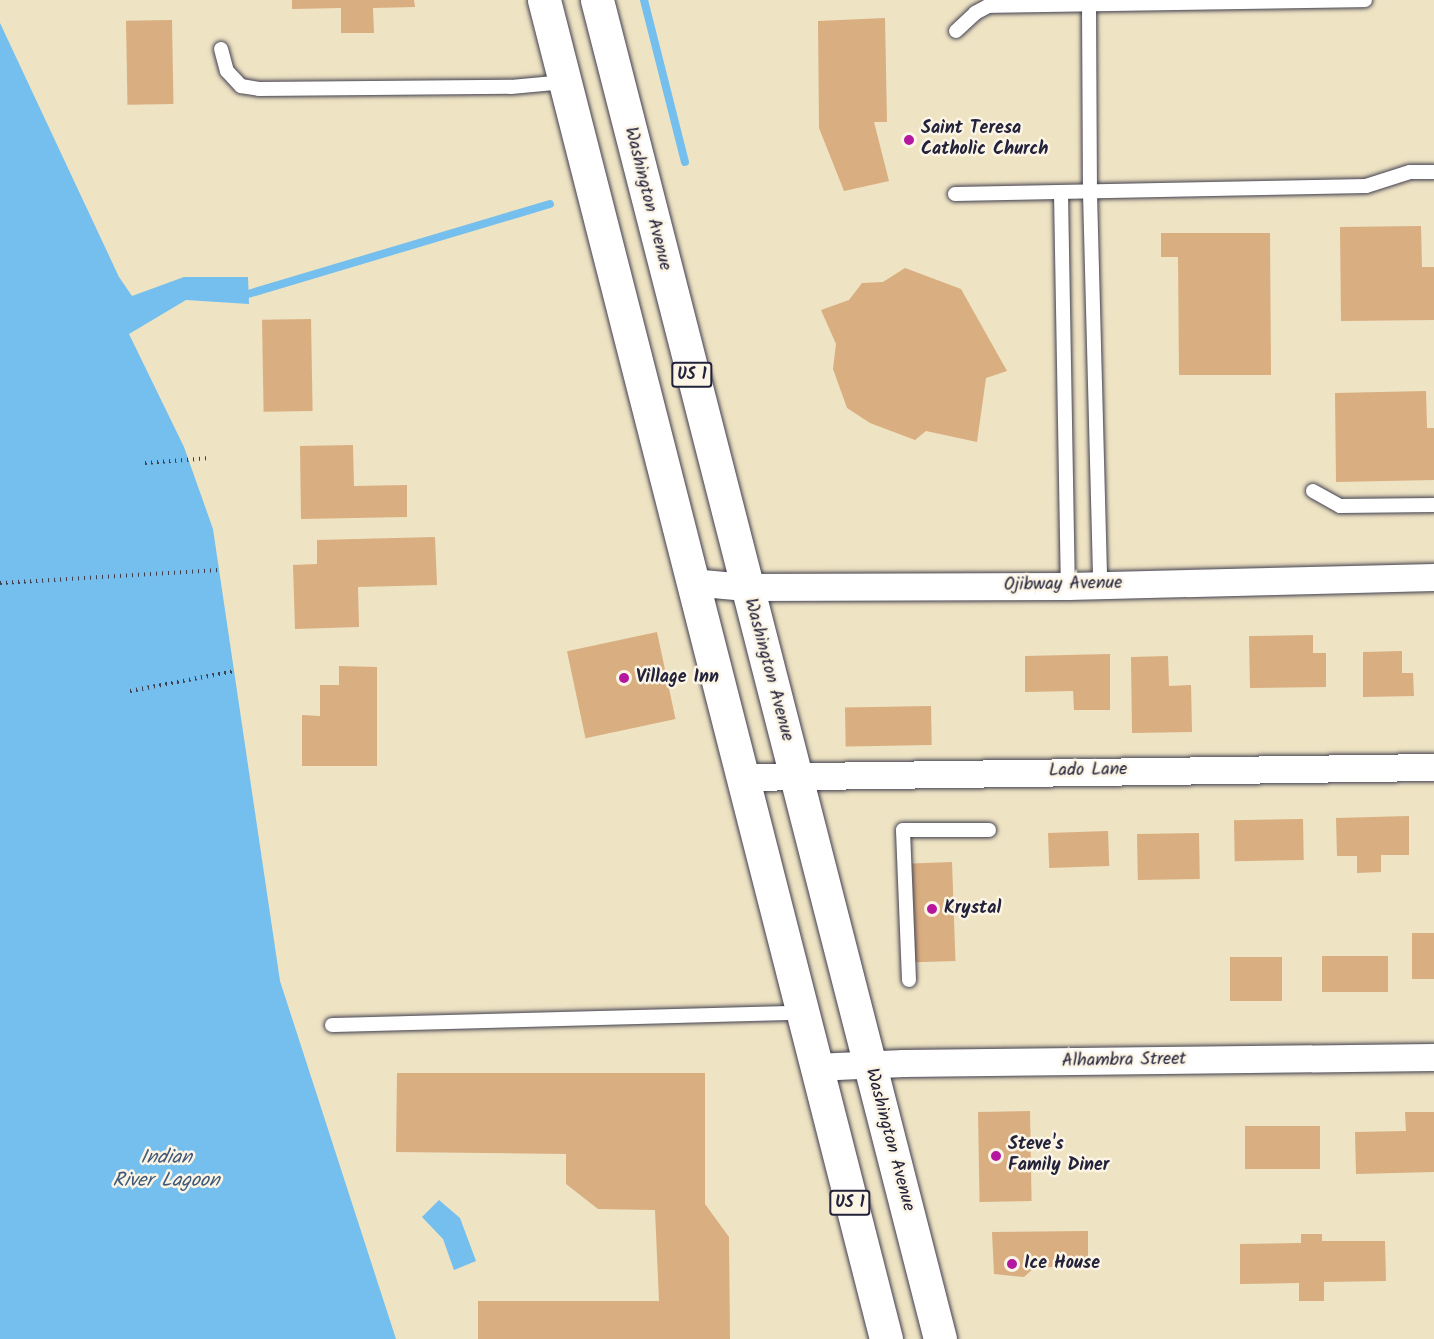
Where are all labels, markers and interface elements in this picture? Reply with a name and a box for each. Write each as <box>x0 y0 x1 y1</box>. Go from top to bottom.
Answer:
place label: Saint Teresa Catholic Church <box>921 119 1048 162</box>
street label: Washington Avenue <box>619 125 675 273</box>
marker: Saint Teresa Catholic Church <box>902 133 916 147</box>
road number: US 1 <box>671 362 713 388</box>
street label: Ojibway Avenue <box>1004 573 1122 597</box>
street label: Washington Avenue <box>739 596 797 744</box>
place label: Village Inn <box>636 667 719 689</box>
marker: Village Inn <box>617 671 631 685</box>
street label: Lado Lane <box>1049 760 1127 782</box>
place label: Krystal <box>944 898 1001 920</box>
marker: Krystal <box>925 902 939 916</box>
street label: Alhambra Street <box>1062 1049 1186 1073</box>
street label: Washington Avenue <box>860 1066 918 1214</box>
place label: Steve's Family Diner <box>1008 1135 1109 1178</box>
water label: Indian River Lagoon <box>112 1146 220 1193</box>
marker: Steve's Family Diner <box>989 1149 1003 1163</box>
road number: US 1 <box>829 1190 871 1216</box>
place label: Ice House <box>1024 1253 1100 1275</box>
marker: Ice House <box>1005 1257 1019 1271</box>

